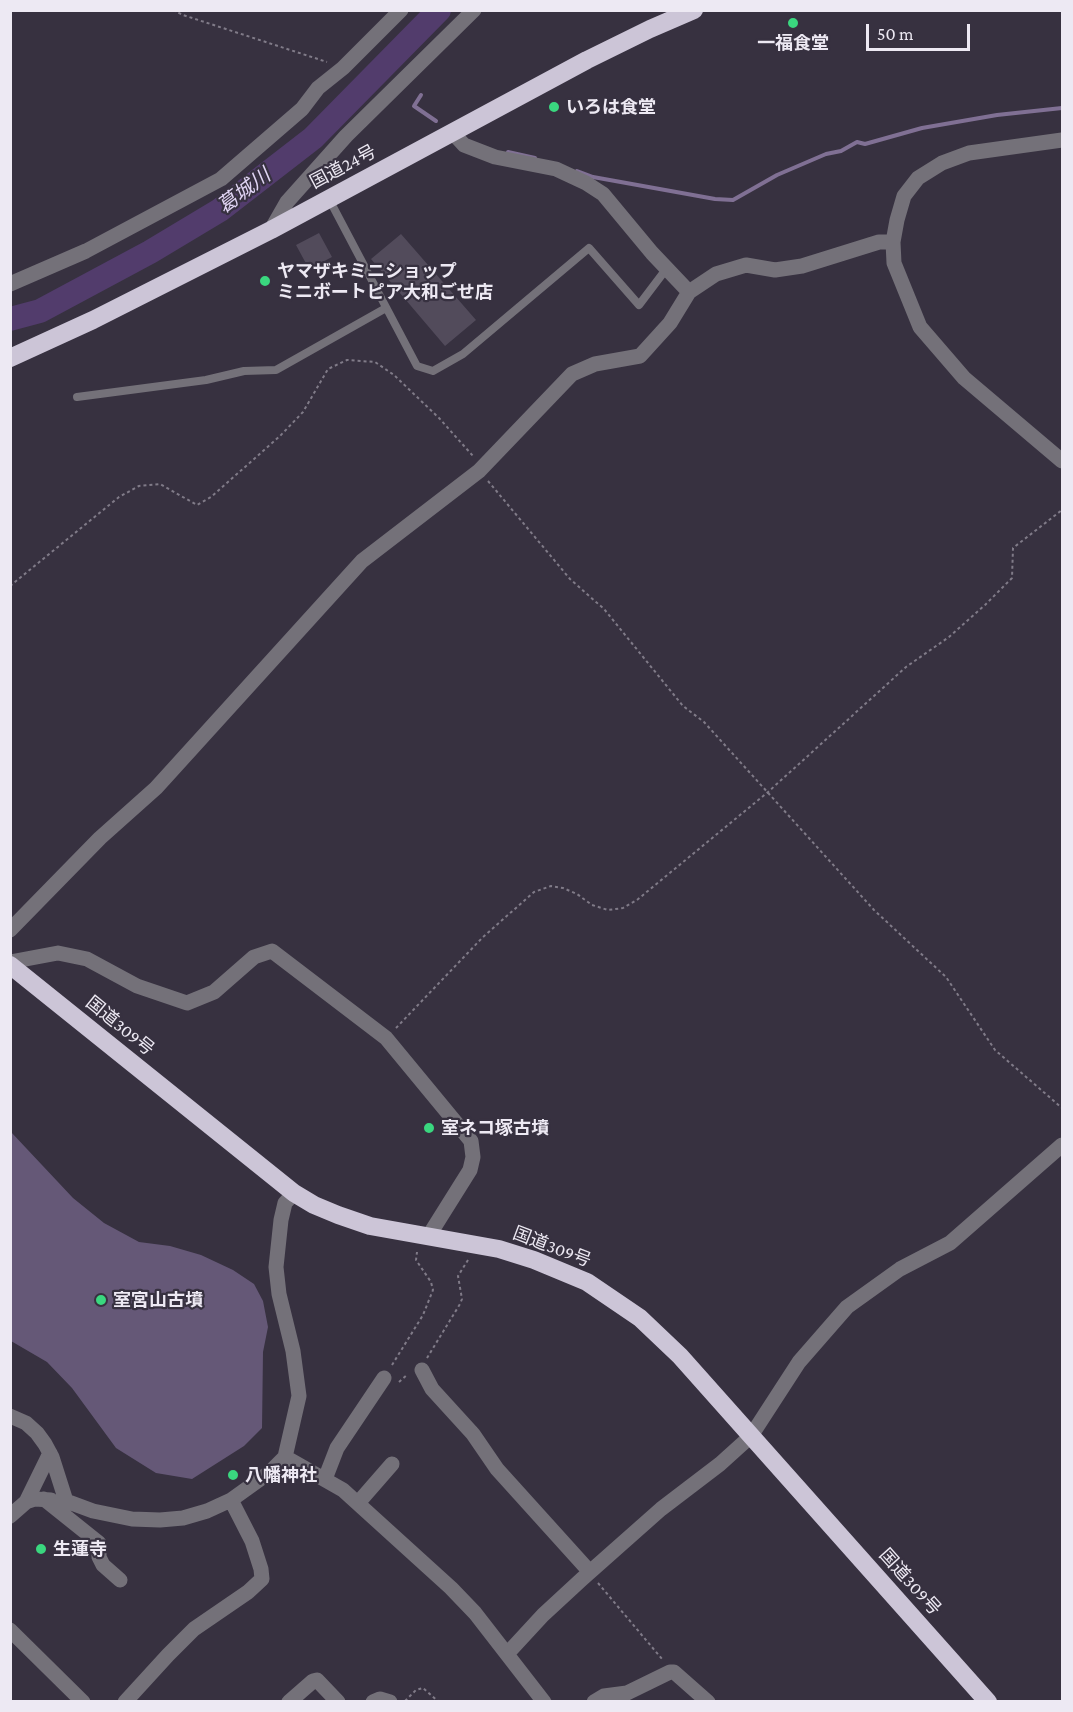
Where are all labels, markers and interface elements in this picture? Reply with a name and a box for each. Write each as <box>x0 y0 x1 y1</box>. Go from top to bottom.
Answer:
scale bar <box>869 12 972 50</box>
marker: 一福食堂 <box>786 16 800 30</box>
text: 50 m <box>877 24 914 44</box>
place label: 一福食堂 <box>757 32 829 54</box>
place label: いろは食堂 <box>566 96 656 118</box>
marker: いろは食堂 <box>547 100 561 114</box>
street label: 国道24号 <box>306 141 380 193</box>
water label: 葛城川 <box>213 163 275 219</box>
place label: ヤマザキミニショップ ミニボートピア大和ごせ店 <box>277 260 493 302</box>
marker: ヤマザキミニショップ ミニボートピア大和ごせ店 <box>258 274 272 288</box>
street label: 国道309号 <box>81 992 159 1060</box>
place label: 室ネコ塚古墳 <box>441 1117 549 1139</box>
marker: 室ネコ塚古墳 <box>422 1121 436 1135</box>
street label: 国道309号 <box>510 1222 594 1272</box>
place label: 室宮山古墳 <box>113 1289 203 1311</box>
marker: 室宮山古墳 <box>94 1293 108 1307</box>
place label: 八幡神社 <box>245 1464 317 1486</box>
marker: 八幡神社 <box>226 1468 240 1482</box>
place label: 生蓮寺 <box>53 1538 107 1560</box>
marker: 生蓮寺 <box>34 1542 48 1556</box>
street label: 国道309号 <box>875 1544 945 1620</box>

